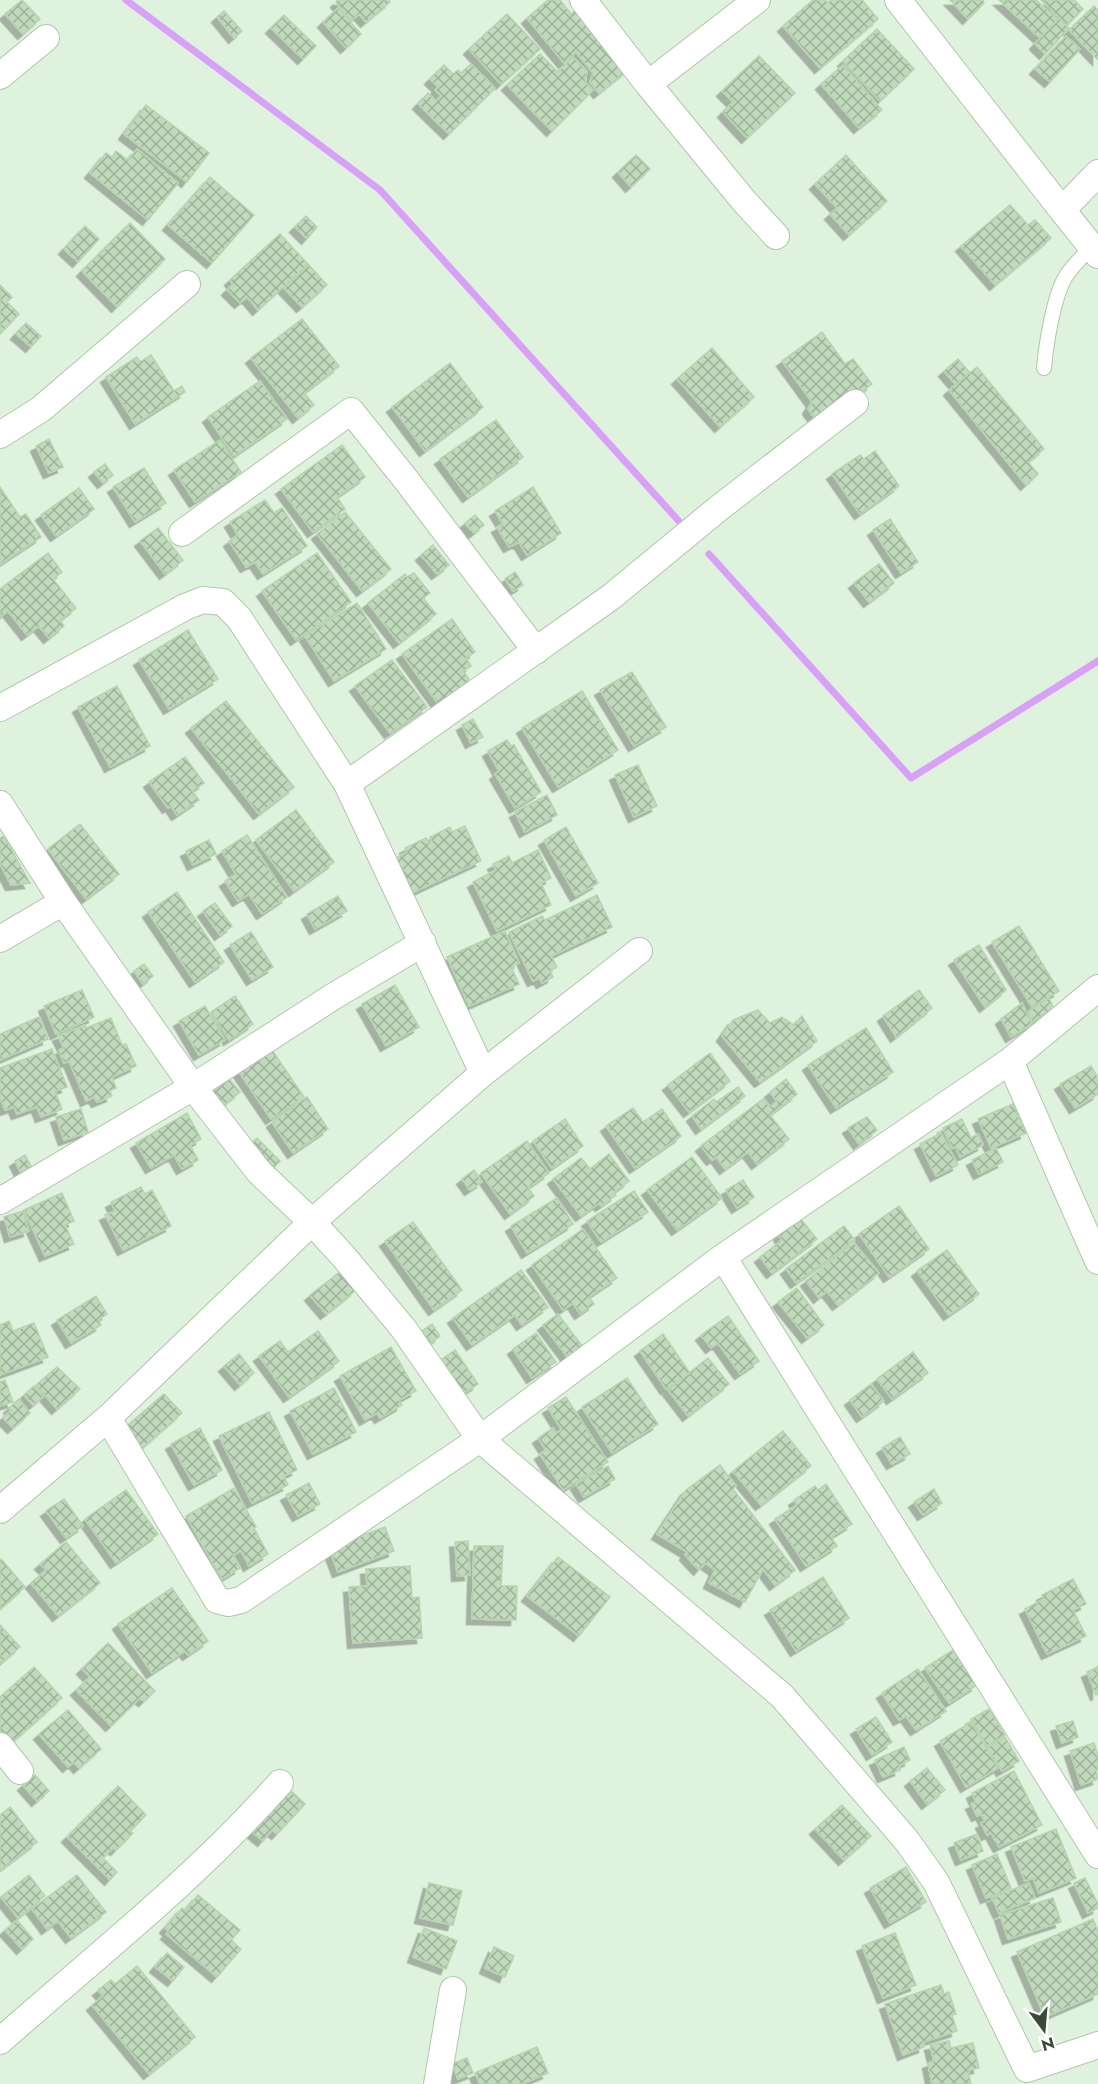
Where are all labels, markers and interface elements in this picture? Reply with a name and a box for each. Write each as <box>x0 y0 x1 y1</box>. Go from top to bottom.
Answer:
north arrow <box>1014 2000 1074 2060</box>
text: N <box>1039 2031 1057 2057</box>

